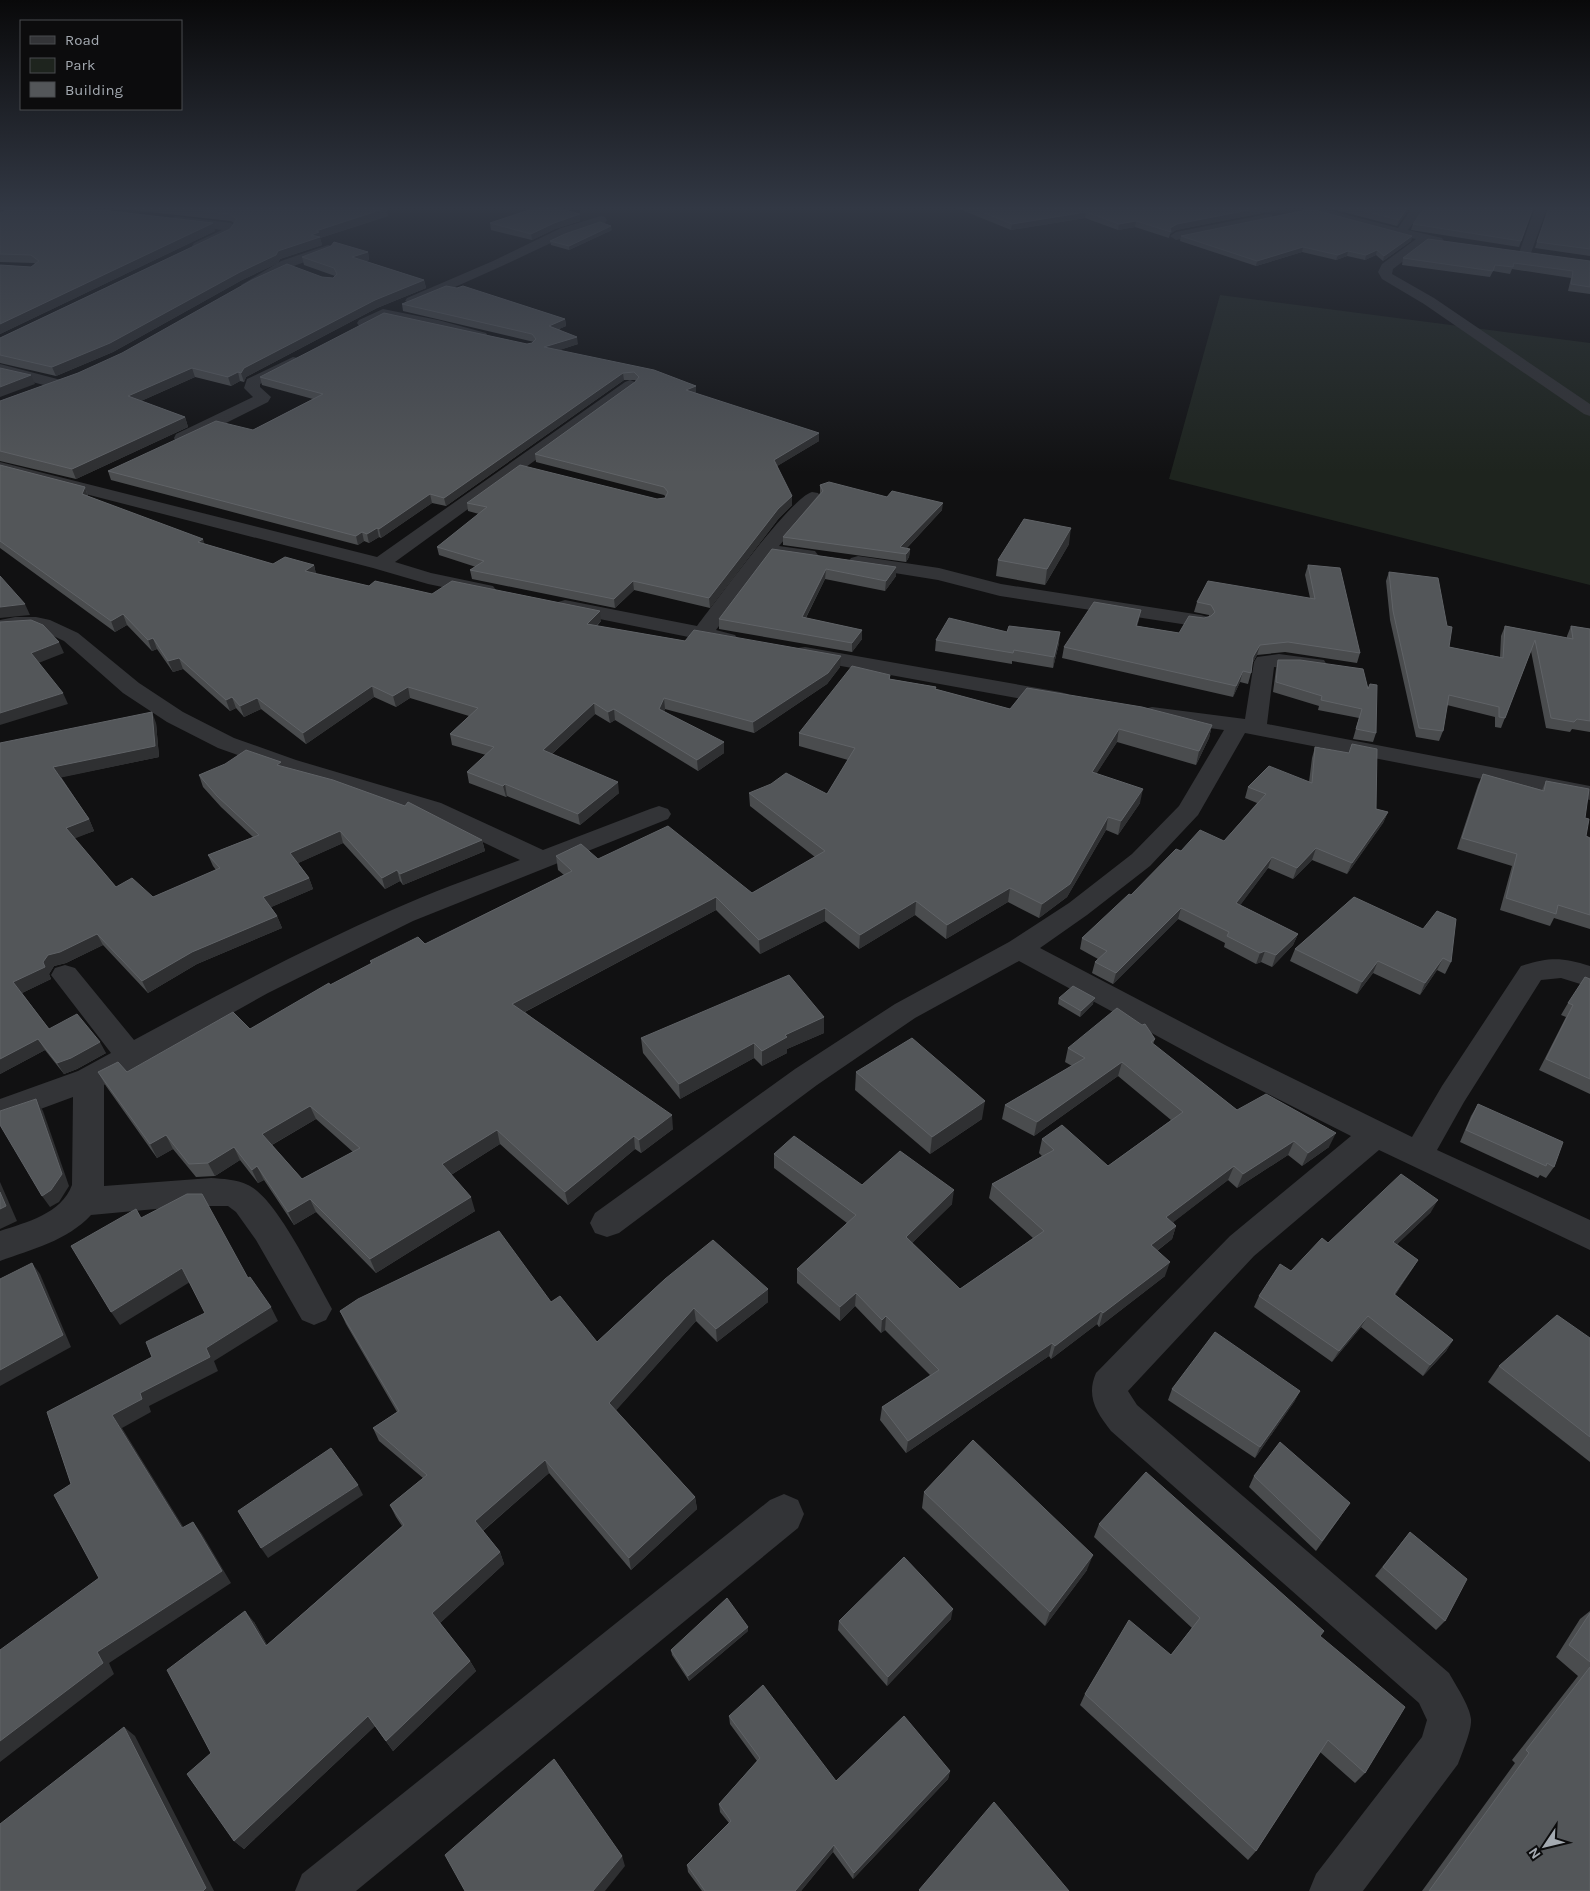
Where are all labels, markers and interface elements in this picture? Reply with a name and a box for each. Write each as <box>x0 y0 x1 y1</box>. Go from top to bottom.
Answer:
legend <box>20 20 182 110</box>
text: Road <box>65 31 100 49</box>
text: Park <box>65 56 95 74</box>
text: Building <box>65 81 123 99</box>
north arrow <box>1520 1821 1570 1871</box>
text: N <box>1525 1844 1545 1862</box>

